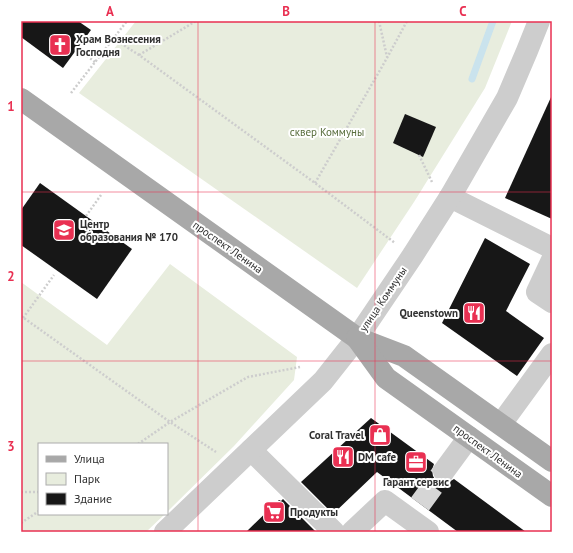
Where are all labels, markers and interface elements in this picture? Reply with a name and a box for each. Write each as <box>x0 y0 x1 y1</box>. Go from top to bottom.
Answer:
text: A <box>106 3 114 20</box>
text: B <box>282 3 290 20</box>
text: C <box>459 3 467 20</box>
church icon: Храм Вознесения Господня <box>47 32 73 58</box>
place label: Храм Вознесения Господня <box>76 32 161 59</box>
text: 1 <box>7 98 15 115</box>
park label: сквер Коммуны <box>290 125 364 139</box>
school or university icon: Центр образования № 170 <box>51 217 77 243</box>
place label: Центр образования № 170 <box>80 217 178 244</box>
street label: проспект Ленина <box>190 218 266 276</box>
street label: улица Коммуны <box>356 264 410 334</box>
text: 2 <box>7 268 15 285</box>
restaurant icon: Queenstown <box>461 300 487 326</box>
place label: Queenstown <box>399 306 458 320</box>
street label: проспект Ленина <box>451 421 525 481</box>
shop icon: Coral Travel <box>367 422 393 448</box>
place label: Coral Travel <box>309 428 365 442</box>
text: 3 <box>7 438 15 455</box>
legend <box>38 443 168 515</box>
restaurant icon: DM cafe <box>330 444 356 470</box>
office icon: Гарант сервис <box>403 449 429 475</box>
place label: DM cafe <box>358 450 396 464</box>
text: Улица <box>74 451 105 466</box>
text: Парк <box>74 471 100 486</box>
place label: Гарант сервис <box>383 475 449 489</box>
text: Здание <box>74 491 112 506</box>
supermarket icon: Продукты <box>261 499 287 525</box>
place label: Продукты <box>290 505 338 519</box>

